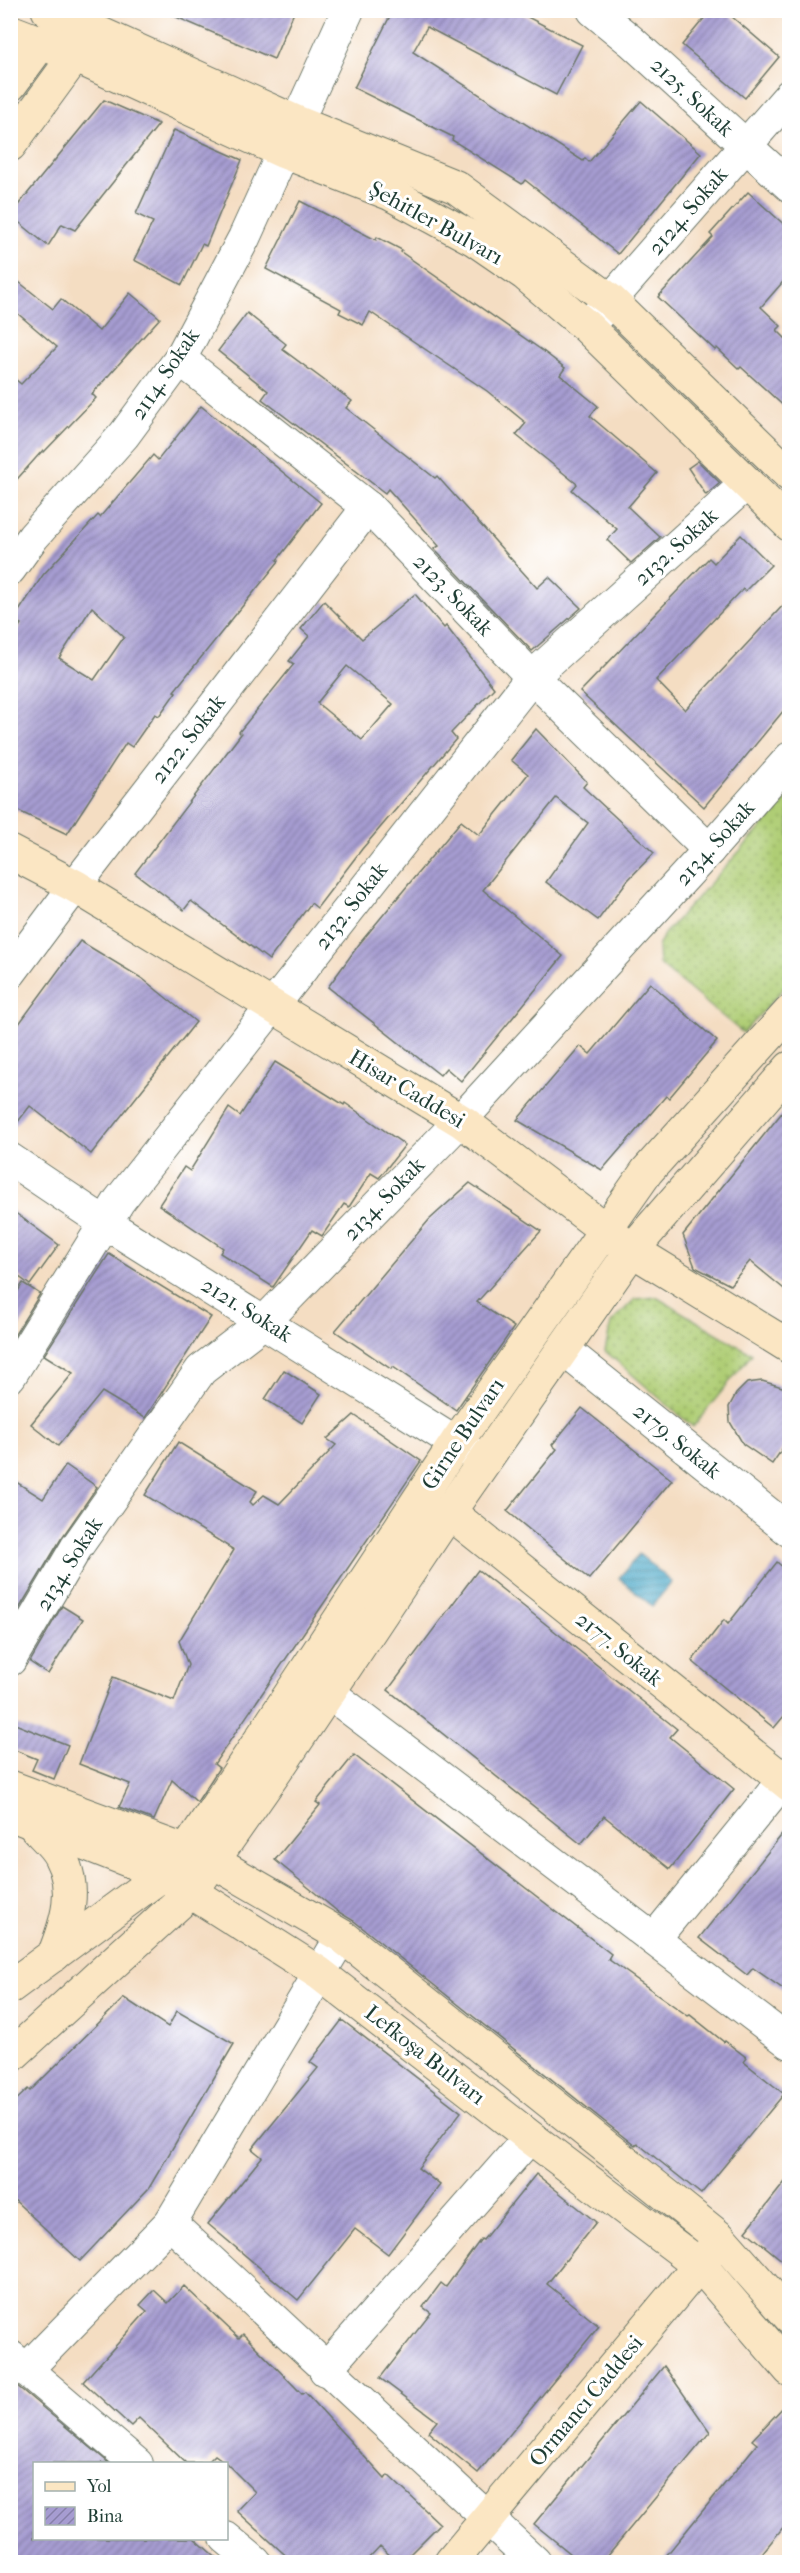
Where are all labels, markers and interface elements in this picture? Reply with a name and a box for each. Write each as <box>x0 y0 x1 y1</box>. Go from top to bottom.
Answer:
street label: 2125. Sokak <box>645 52 739 142</box>
street label: 2124. Sokak <box>643 161 734 260</box>
street label: Şehitler Bulvarı <box>365 176 508 271</box>
street label: 2114. Sokak <box>125 323 205 425</box>
street label: 2132. Sokak <box>629 502 724 591</box>
street label: 2123. Sokak <box>408 549 499 642</box>
street label: 2122. Sokak <box>145 689 231 789</box>
street label: 2134. Sokak <box>670 794 761 891</box>
street label: 2132. Sokak <box>309 857 394 955</box>
street label: Hisar Caddesi <box>344 1044 470 1134</box>
street label: 2134. Sokak <box>338 1151 431 1246</box>
street label: 2121. Sokak <box>197 1272 298 1349</box>
street label: Girne Bulvarı <box>416 1373 510 1495</box>
street label: 2179. Sokak <box>628 1398 727 1485</box>
street label: 2134. Sokak <box>30 1512 108 1616</box>
street label: 2177. Sokak <box>570 1606 668 1692</box>
street label: Lefkoşa Bulvarı <box>359 2000 491 2111</box>
street label: Ormancı Caddesi <box>524 2330 649 2472</box>
legend <box>33 2462 228 2540</box>
text: Yol <box>86 2476 112 2497</box>
text: Bina <box>87 2506 123 2527</box>

